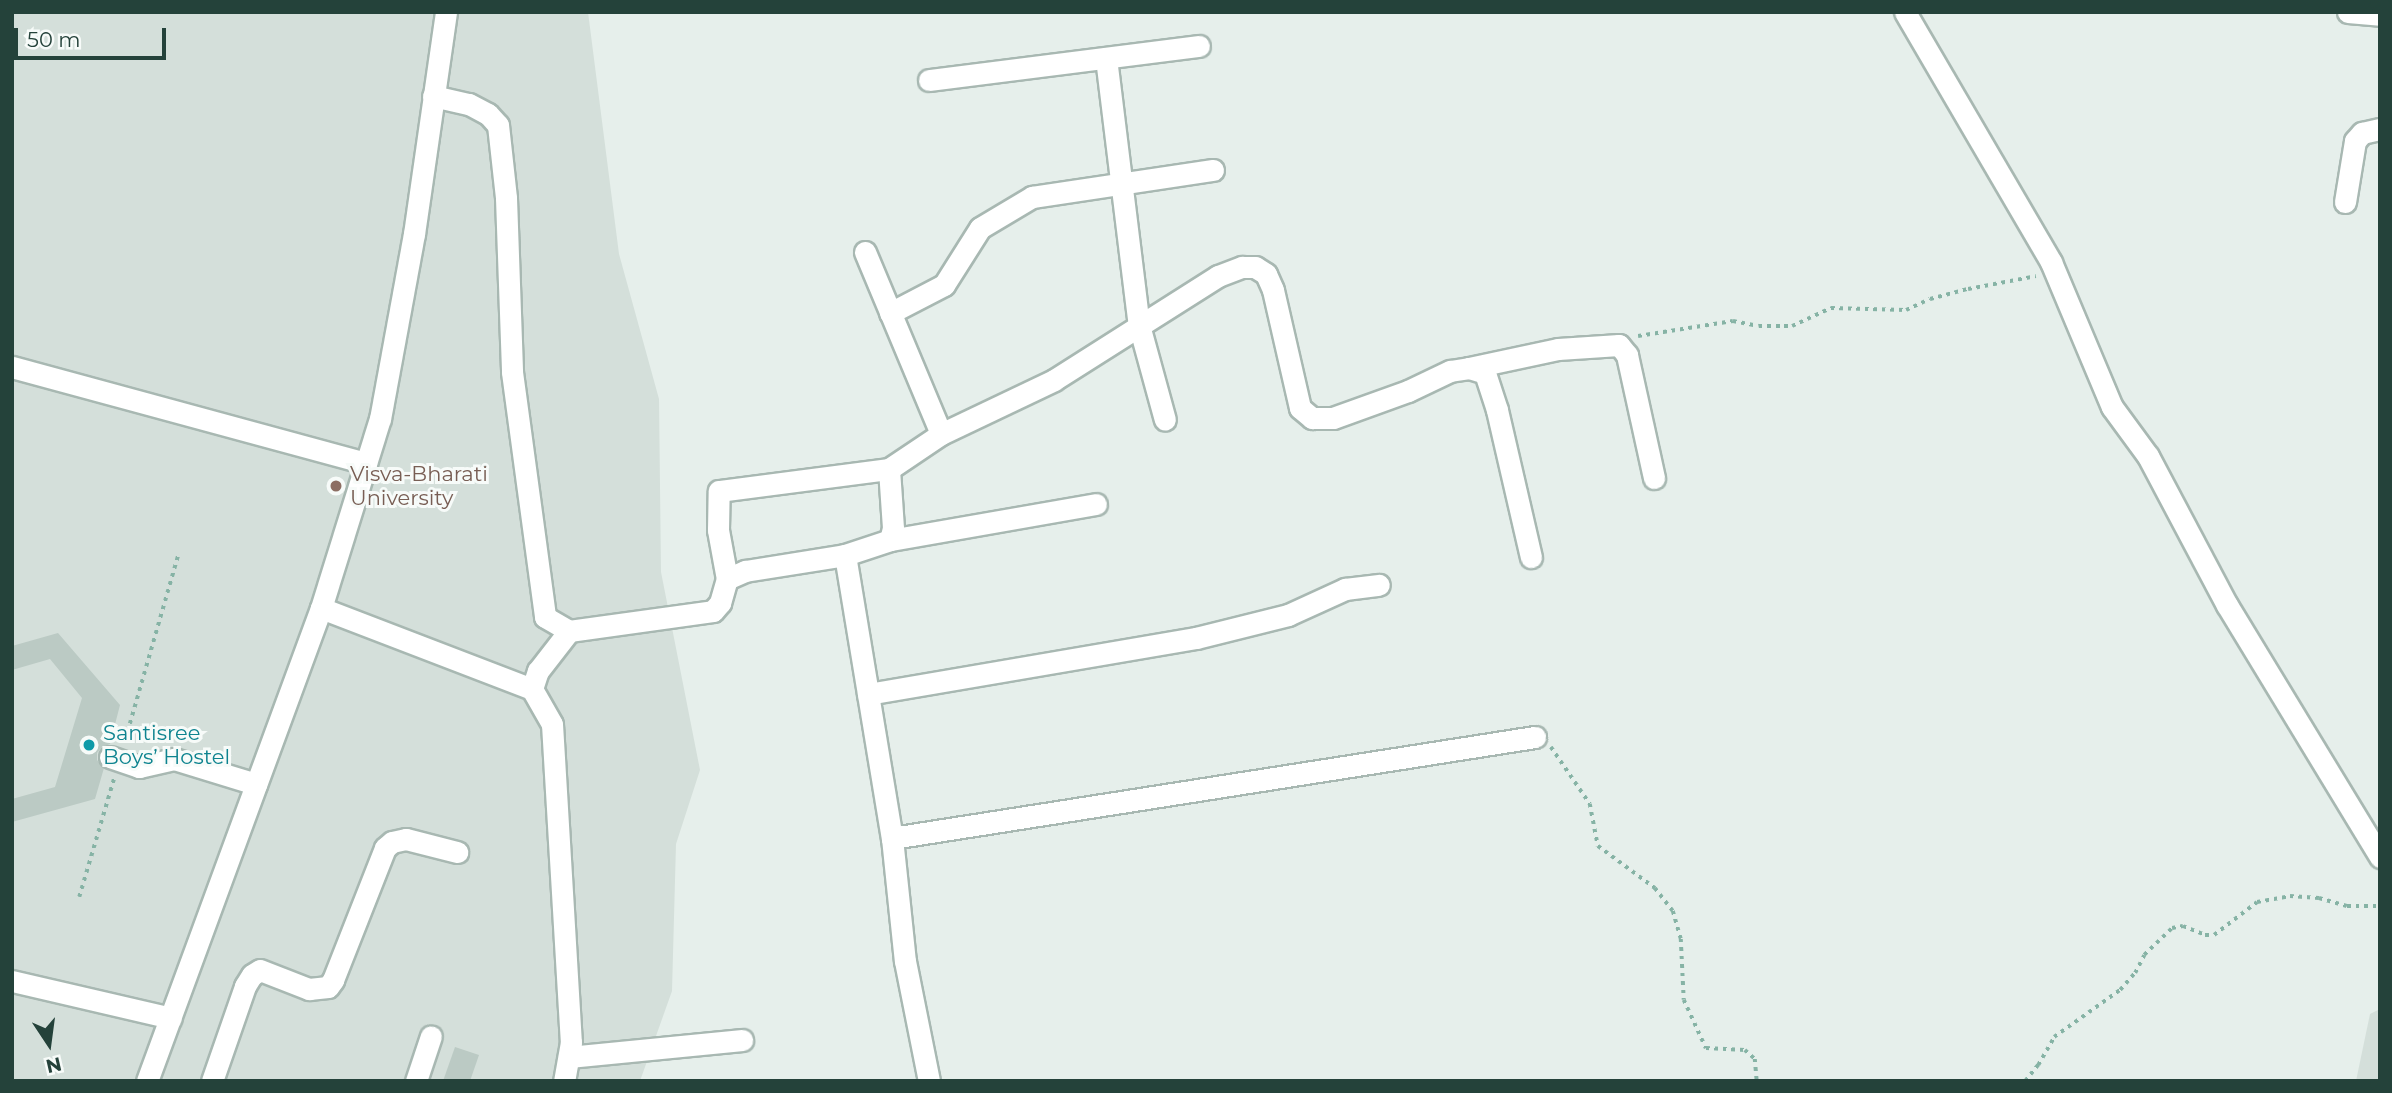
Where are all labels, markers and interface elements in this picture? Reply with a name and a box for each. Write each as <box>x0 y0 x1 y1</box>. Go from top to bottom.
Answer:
scale bar <box>18 14 170 58</box>
text: 50 m <box>27 27 81 52</box>
place label: Visva-Bharati University <box>350 461 488 511</box>
marker: Visva-Bharati University <box>328 478 344 494</box>
place label: Santisree Boys’ Hostel <box>103 720 230 770</box>
marker: Santisree Boys’ Hostel <box>81 737 97 753</box>
north arrow <box>14 1009 84 1079</box>
text: N <box>44 1052 64 1078</box>

